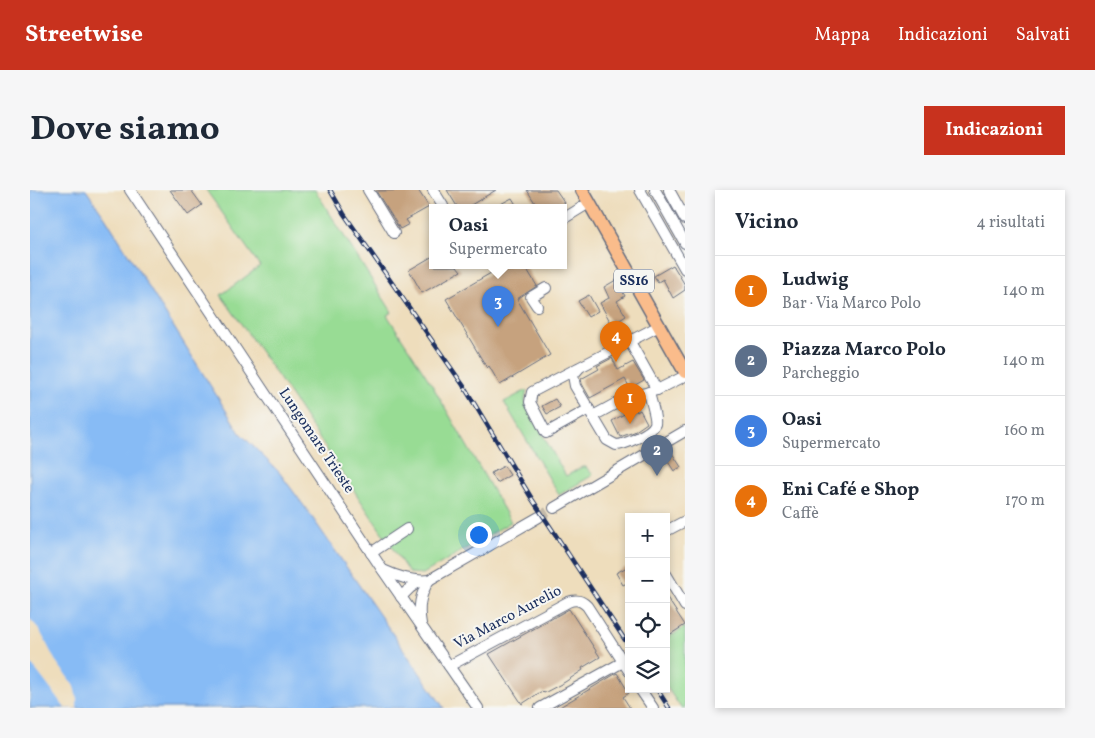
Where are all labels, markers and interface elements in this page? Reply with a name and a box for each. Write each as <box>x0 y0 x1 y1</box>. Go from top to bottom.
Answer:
text: Streetwise <box>25 18 143 52</box>
text: Mappa <box>815 23 870 48</box>
text: Indicazioni <box>898 23 988 48</box>
text: Salvati <box>1016 23 1070 48</box>
text: Dove siamo <box>30 106 220 154</box>
button: Indicazioni <box>924 106 1065 155</box>
popup <box>429 204 567 269</box>
text: Vicino <box>735 208 799 237</box>
text: 4 risultati <box>976 212 1045 234</box>
text: Oasi <box>449 213 489 239</box>
text: Supermercato <box>449 239 547 261</box>
text: Ludwig <box>782 267 849 293</box>
road number: SS16 <box>614 270 654 292</box>
text: 1 <box>748 280 754 302</box>
text: 140 m <box>1003 280 1045 302</box>
pin: 3 <box>482 286 514 327</box>
text: Bar · Via Marco Polo <box>782 293 921 315</box>
pin: 4 <box>600 321 632 362</box>
text: Piazza Marco Polo <box>782 337 946 363</box>
text: 2 <box>747 350 755 372</box>
text: 140 m <box>1003 350 1045 372</box>
text: Parcheggio <box>782 363 860 385</box>
pin: 1 <box>614 383 646 424</box>
street label: Lungomare Trieste <box>273 384 359 498</box>
text: Oasi <box>782 407 822 433</box>
text: 3 <box>747 420 755 442</box>
text: 160 m <box>1004 420 1045 442</box>
text: Supermercato <box>782 433 881 455</box>
pin: 2 <box>641 435 673 476</box>
text: Eni Café e Shop <box>782 477 919 503</box>
text: 4 <box>746 490 756 512</box>
text: 170 m <box>1005 490 1045 512</box>
text: Caffè <box>782 503 819 525</box>
map controls <box>625 513 670 693</box>
button: + <box>625 513 670 558</box>
your location <box>466 522 492 548</box>
button: − <box>625 558 670 603</box>
street label: Via Marco Aurelio <box>451 581 565 655</box>
button: locate <box>625 603 670 648</box>
button: layers <box>625 648 670 693</box>

